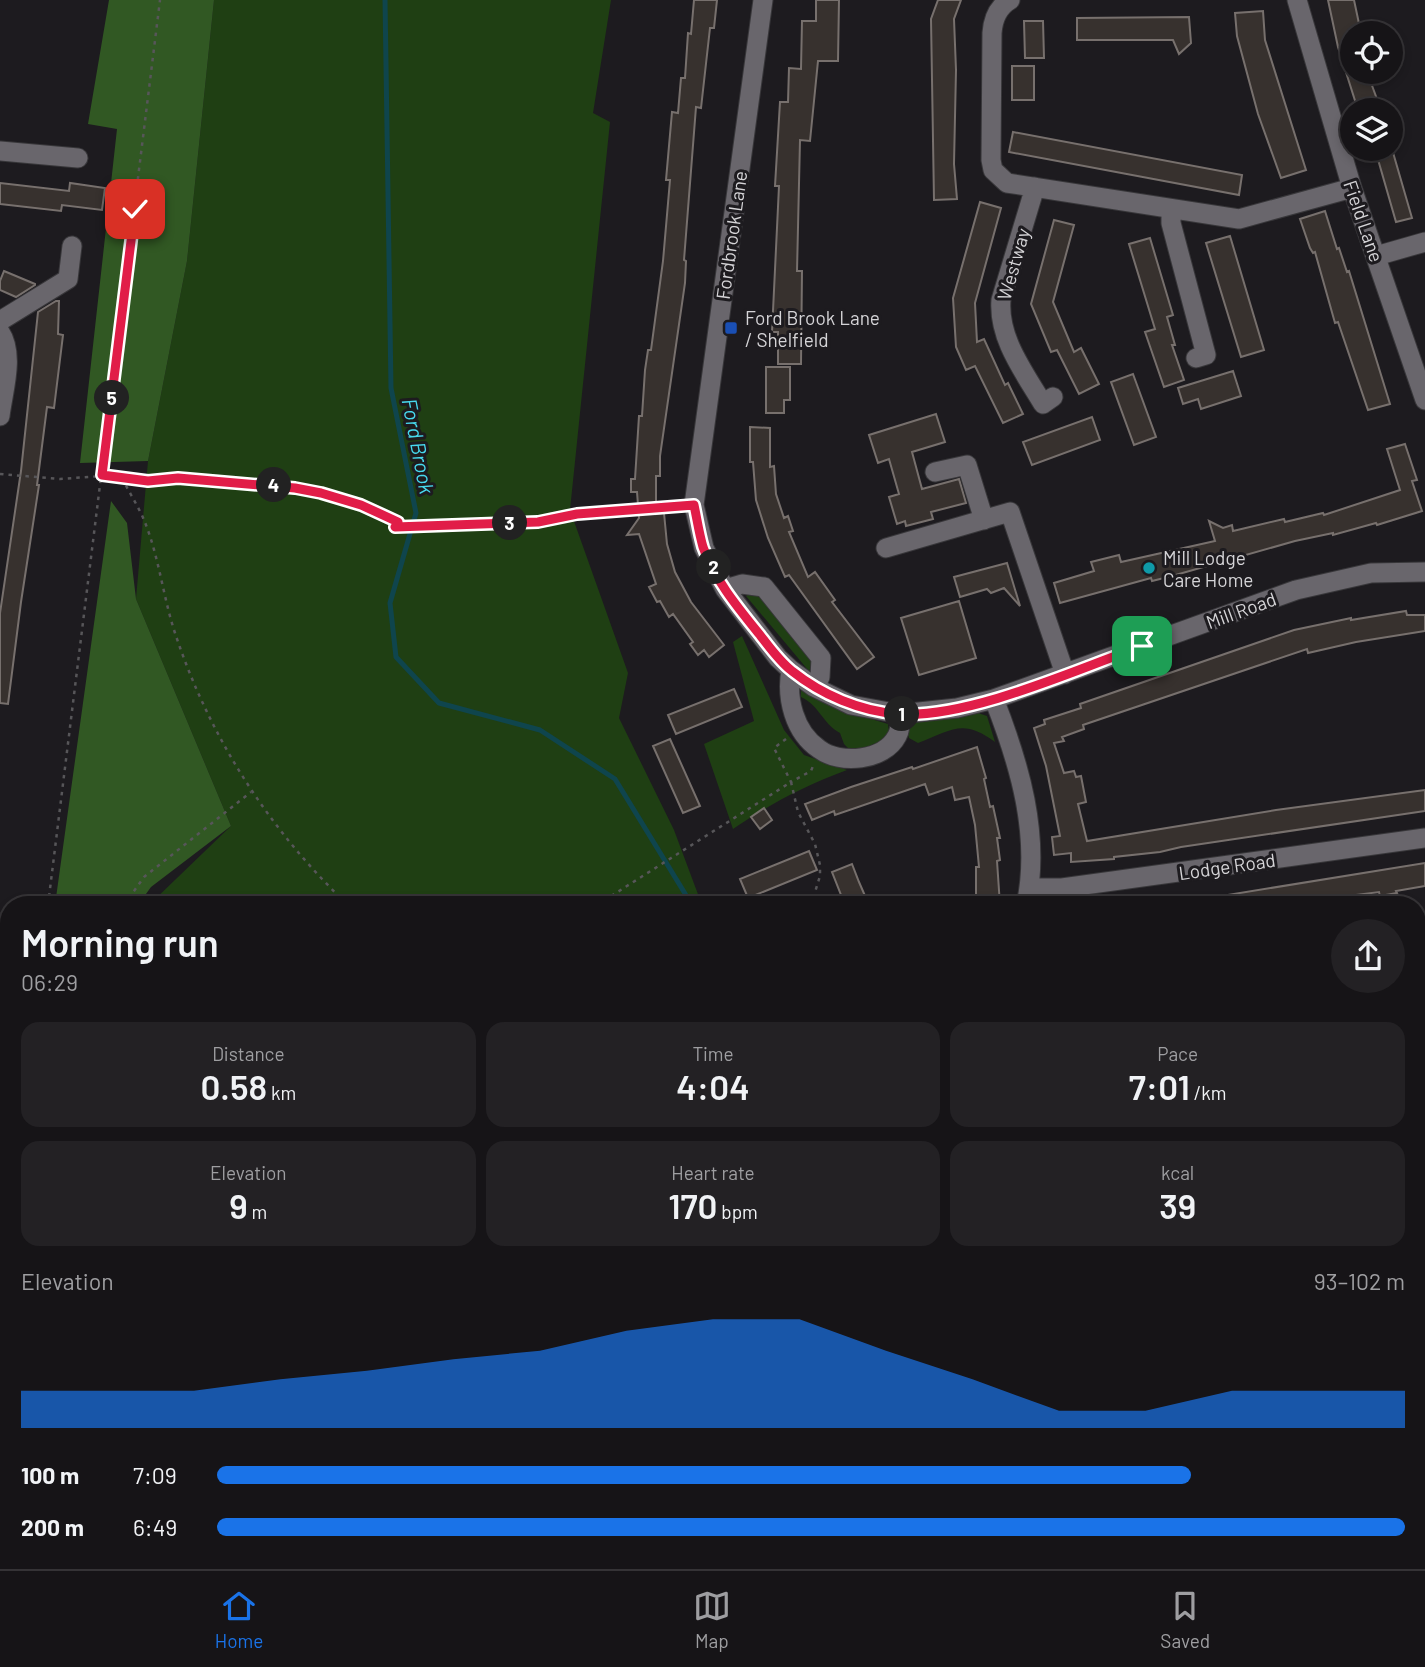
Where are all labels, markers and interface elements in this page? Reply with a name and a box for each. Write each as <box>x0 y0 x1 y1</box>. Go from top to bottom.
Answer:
map controls <box>1340 21 1403 161</box>
button: locate <box>1340 21 1403 84</box>
button: layers <box>1340 98 1403 161</box>
street label: Fordbrook Lane <box>711 169 751 301</box>
street label: Field Lane <box>1339 177 1389 265</box>
pin <box>105 179 165 239</box>
icon: check <box>116 190 154 228</box>
street label: Westway <box>992 225 1034 303</box>
place label: Ford Brook Lane / Shelfield <box>745 306 880 351</box>
marker: Ford Brook Lane / Shelfield <box>723 320 739 336</box>
pin: 5 <box>94 380 130 416</box>
text: 5 <box>106 386 117 409</box>
water label: Ford Brook <box>397 396 441 497</box>
pin: 4 <box>256 468 292 503</box>
text: 4 <box>268 473 279 496</box>
pin: 3 <box>492 505 528 540</box>
text: 3 <box>504 511 515 534</box>
place label: Mill Lodge Care Home <box>1163 546 1253 591</box>
pin: 2 <box>696 550 732 584</box>
text: 2 <box>708 555 719 578</box>
marker: Mill Lodge Care Home <box>1141 560 1157 576</box>
street label: Mill Road <box>1203 587 1279 633</box>
pin <box>1112 616 1172 676</box>
icon: arrive <box>1123 627 1161 665</box>
pin: 1 <box>884 696 920 732</box>
text: 1 <box>898 702 905 725</box>
street label: Lodge Road <box>1177 848 1277 884</box>
text: Morning run <box>21 919 219 965</box>
button: share <box>1331 919 1405 993</box>
text: 06:29 <box>21 968 78 996</box>
text: Distance <box>212 1042 285 1065</box>
text: Time <box>692 1042 734 1065</box>
text: Pace <box>1157 1042 1198 1065</box>
text: 0.58 <box>200 1065 267 1107</box>
text: 4:04 <box>676 1065 750 1107</box>
text: 7:01 <box>1129 1065 1190 1107</box>
text: km <box>267 1081 296 1104</box>
text: /km <box>1190 1081 1227 1104</box>
text: Elevation <box>210 1161 287 1184</box>
text: Heart rate <box>671 1161 755 1184</box>
text: kcal <box>1161 1161 1194 1184</box>
text: 9 <box>229 1184 248 1226</box>
text: 170 <box>668 1184 717 1226</box>
text: 39 <box>1159 1184 1196 1226</box>
text: m <box>248 1200 267 1223</box>
text: bpm <box>717 1200 758 1223</box>
text: Elevation <box>21 1267 114 1295</box>
text: 93–102 m <box>1314 1267 1405 1295</box>
text: 100 m <box>21 1461 79 1489</box>
text: 7:09 <box>133 1461 177 1489</box>
text: 200 m <box>21 1513 84 1541</box>
text: 6:49 <box>133 1513 177 1541</box>
tab: Home <box>215 1587 263 1652</box>
tab: Map <box>693 1587 731 1652</box>
tab: Saved <box>1160 1587 1210 1652</box>

